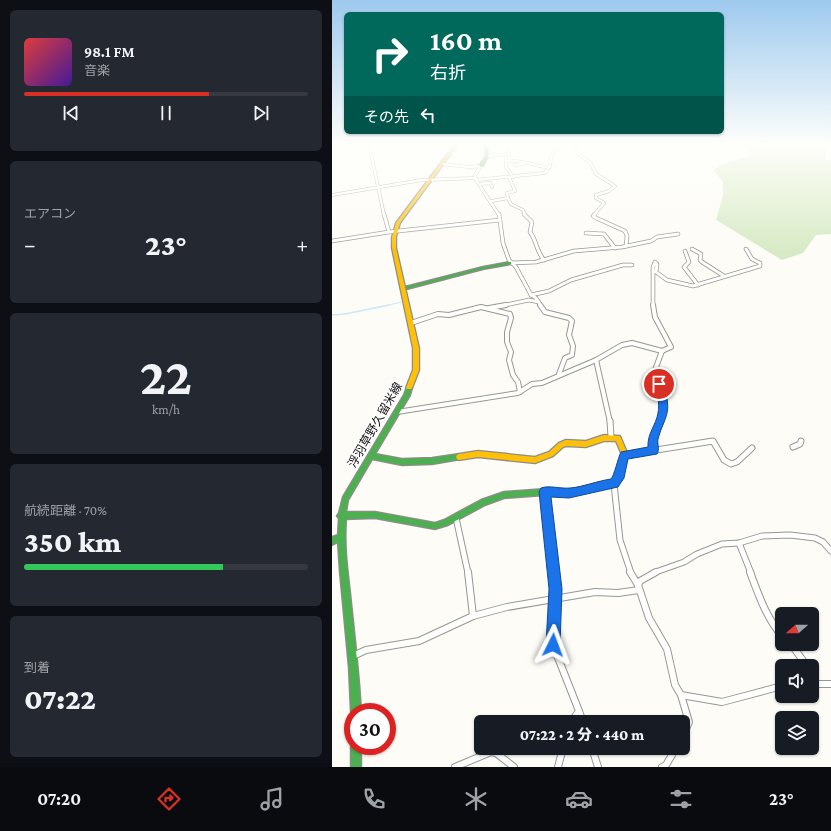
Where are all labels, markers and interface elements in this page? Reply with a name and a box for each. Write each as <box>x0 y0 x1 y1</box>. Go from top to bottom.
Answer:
text: 160 m <box>430 25 502 56</box>
icon: right <box>364 28 416 80</box>
text: 98.1 FM <box>84 44 134 60</box>
text: 音楽 <box>84 63 110 78</box>
text: 右折 <box>430 63 466 83</box>
icon: previous <box>60 102 82 124</box>
icon: pause <box>155 102 177 124</box>
icon: next <box>250 102 272 124</box>
icon: left <box>417 104 439 126</box>
text: その先 <box>364 109 409 125</box>
text: エアコン <box>24 206 76 221</box>
text: 23° <box>145 228 187 261</box>
text: − <box>24 232 36 257</box>
text: + <box>296 232 308 257</box>
text: 22 <box>140 347 192 405</box>
pin <box>642 367 676 401</box>
icon: arrive <box>648 373 670 395</box>
street label: 浮羽草野久留米線 <box>345 380 405 470</box>
text: km/h <box>152 402 180 417</box>
text: 航続距離 · 70% <box>24 503 107 518</box>
text: 350 km <box>24 525 121 558</box>
north arrow <box>775 607 819 651</box>
map controls <box>775 607 819 755</box>
position arrow <box>532 624 574 666</box>
button: sound <box>775 659 819 703</box>
text: 到着 <box>24 660 50 675</box>
text: 07:22 <box>24 682 96 715</box>
speed limit sign: 30 <box>344 703 396 755</box>
button: layers <box>775 711 819 755</box>
text: 07:22 · 2 分 · 440 m <box>520 727 644 743</box>
icon: directions <box>155 785 183 813</box>
icon: music <box>258 785 286 813</box>
icon: phone <box>360 785 388 813</box>
icon: climate <box>462 785 490 813</box>
icon: car <box>565 785 593 813</box>
icon: filters <box>667 785 695 813</box>
text: 07:20 <box>37 789 81 809</box>
text: 23° <box>769 789 794 809</box>

